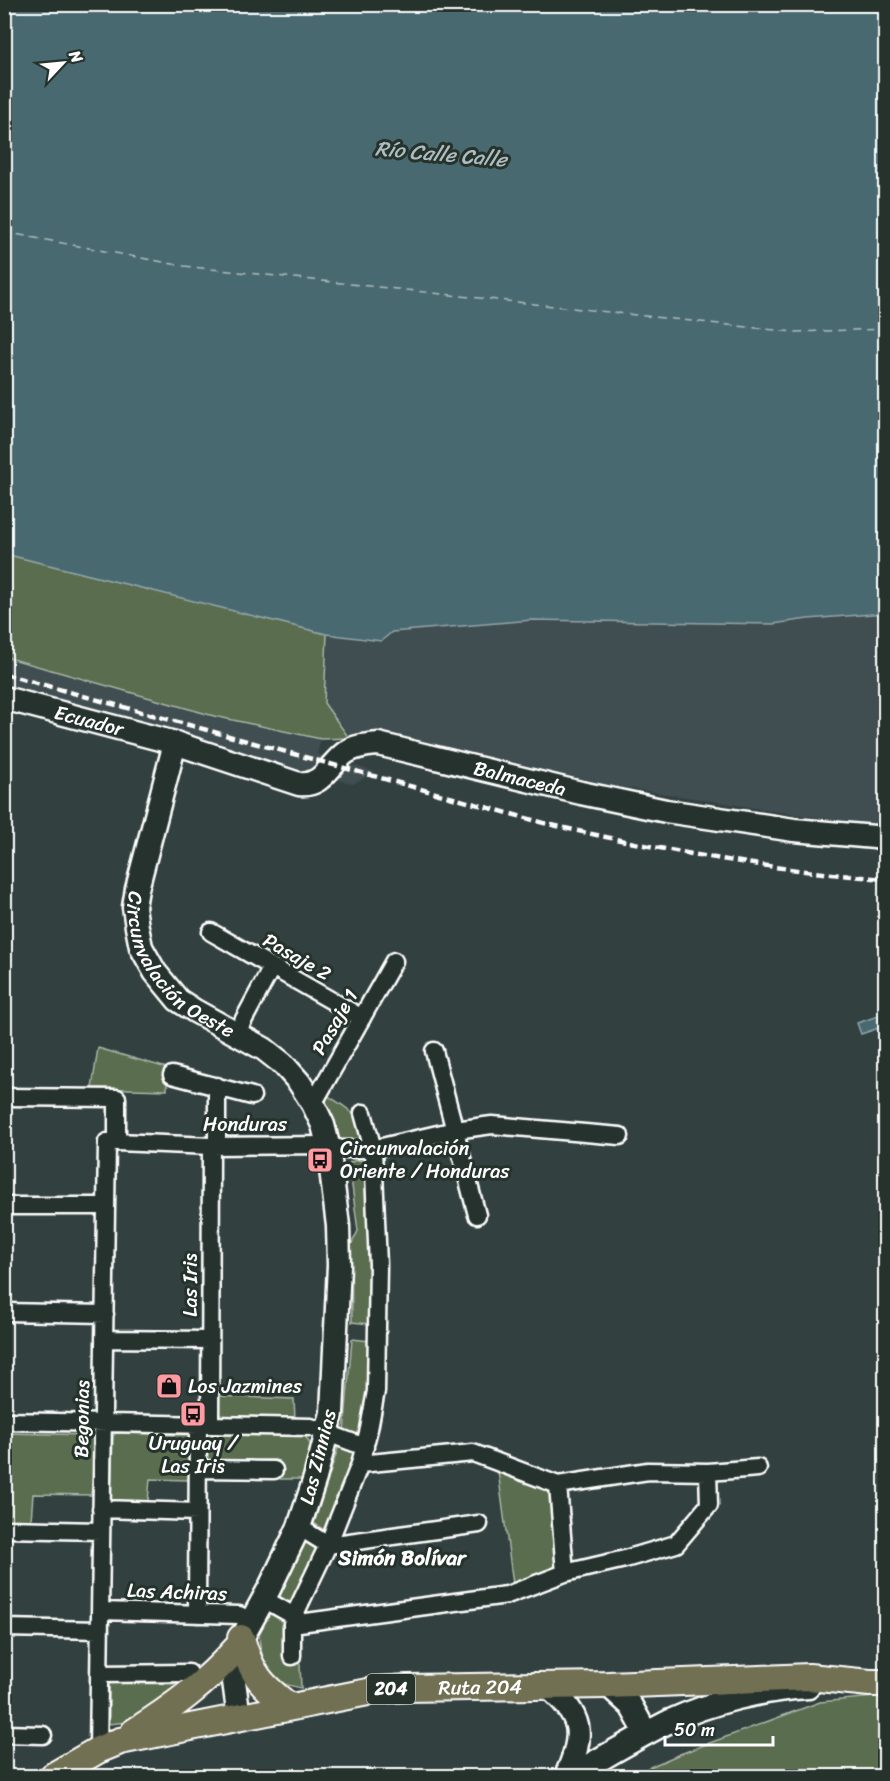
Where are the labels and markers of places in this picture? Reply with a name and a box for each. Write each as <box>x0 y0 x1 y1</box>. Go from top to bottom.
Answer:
place label: Circunvalación Oriente / Honduras <box>340 1131 510 1189</box>
bus stop icon: Circunvalación Oriente / Honduras <box>305 1145 335 1175</box>
place label: Los Jazmines <box>188 1369 303 1404</box>
shop icon: Los Jazmines <box>154 1371 184 1401</box>
bus stop icon: Uruguay / Las Iris <box>178 1399 208 1429</box>
place label: Uruguay / Las Iris <box>149 1426 239 1484</box>

